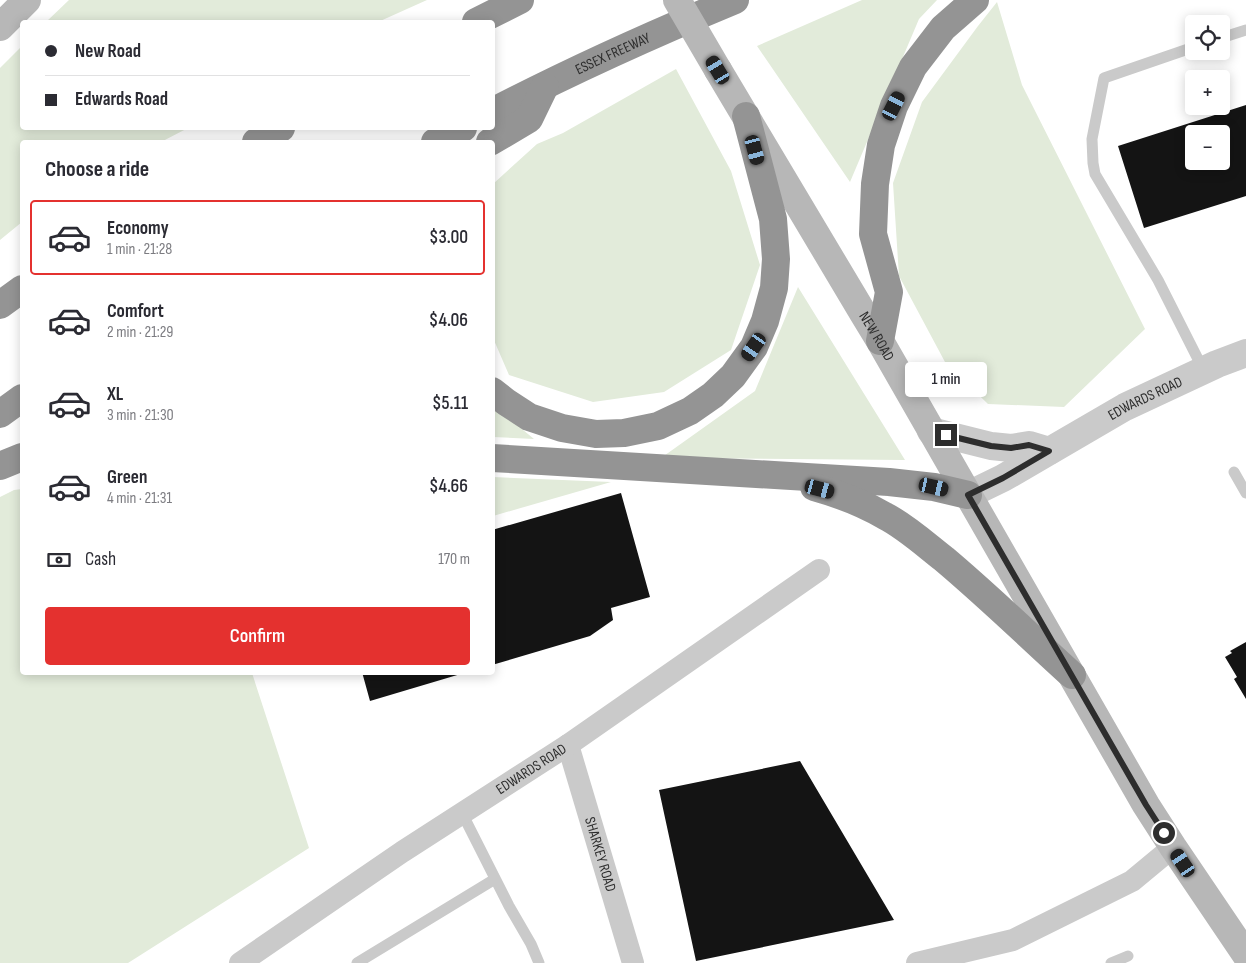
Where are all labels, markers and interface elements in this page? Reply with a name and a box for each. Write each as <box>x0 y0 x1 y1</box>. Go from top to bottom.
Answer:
map controls <box>1185 15 1230 170</box>
button: locate <box>1185 15 1230 60</box>
street label: ESSEX FREEWAY <box>572 28 654 79</box>
text: New Road <box>75 40 141 63</box>
car <box>703 53 732 87</box>
button: + <box>1185 70 1230 115</box>
text: Edwards Road <box>75 88 168 111</box>
car <box>880 89 907 123</box>
button: − <box>1185 125 1230 170</box>
car <box>743 134 766 166</box>
text: Choose a ride <box>45 156 149 183</box>
icon: car <box>47 215 92 260</box>
text: Economy <box>107 217 169 240</box>
text: $3.00 <box>429 226 468 249</box>
text: 1 min · 21:28 <box>107 240 172 259</box>
icon: car <box>47 298 92 343</box>
text: Comfort <box>107 300 164 323</box>
street label: NEW ROAD <box>854 308 898 364</box>
text: $4.06 <box>429 309 468 332</box>
text: 2 min · 21:29 <box>107 323 173 342</box>
car <box>739 330 768 364</box>
callout: 1 min <box>905 362 987 398</box>
text: 1 min <box>931 370 961 389</box>
street label: EDWARDS ROAD <box>1105 373 1185 425</box>
icon: car <box>47 381 92 426</box>
text: XL <box>107 383 123 406</box>
text: $5.11 <box>432 392 468 415</box>
text: 3 min · 21:30 <box>107 406 174 425</box>
route end <box>935 424 957 446</box>
icon: car <box>47 464 92 509</box>
text: Green <box>107 466 147 489</box>
text: $4.66 <box>429 475 468 498</box>
car <box>917 476 950 498</box>
car <box>803 478 836 500</box>
text: 4 min · 21:31 <box>107 489 172 508</box>
icon: cash <box>45 546 73 574</box>
text: Cash <box>85 548 116 571</box>
text: 170 m <box>438 550 470 569</box>
button: Confirm <box>45 607 470 665</box>
street label: EDWARDS ROAD <box>492 739 570 799</box>
street label: SHARKEY ROAD <box>580 815 620 894</box>
route start <box>1153 822 1175 844</box>
car <box>1168 846 1197 880</box>

